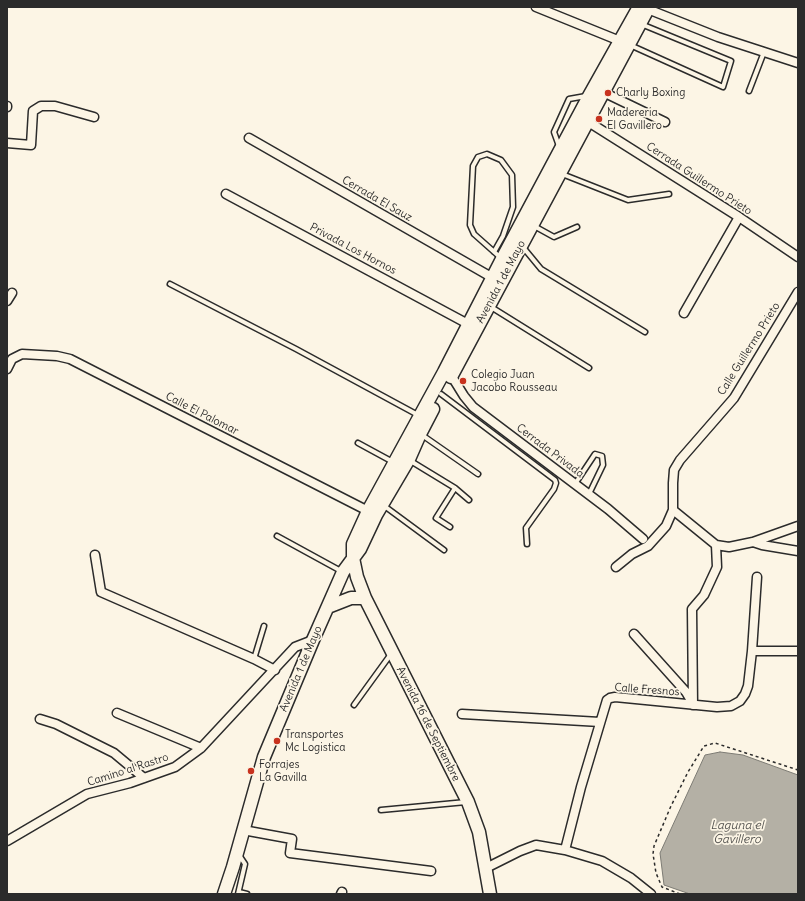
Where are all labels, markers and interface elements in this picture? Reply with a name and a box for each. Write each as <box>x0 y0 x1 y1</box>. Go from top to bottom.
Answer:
place label: Charly Boxing <box>616 86 685 100</box>
marker: Charly Boxing <box>603 88 613 98</box>
place label: Madereria El Gavillero <box>607 106 662 132</box>
marker: Madereria El Gavillero <box>594 114 604 124</box>
street label: Cerrada Guillermo Prieto <box>644 140 754 218</box>
street label: Cerrada El Sauz <box>340 174 414 224</box>
street label: Privada Los Hornos <box>307 221 399 277</box>
street label: Avenida 1 de Mayo <box>474 238 528 326</box>
street label: Calle Guillermo Prieto <box>715 300 783 398</box>
place label: Colegio Juan Jacobo Rousseau <box>471 368 557 394</box>
marker: Colegio Juan Jacobo Rousseau <box>458 376 468 386</box>
street label: Calle El Palomar <box>163 390 241 438</box>
street label: Cerrada Privada <box>514 421 586 481</box>
street label: Avenida 1 de Mayo <box>277 624 325 714</box>
street label: Avenida 16 de Septiembre <box>393 664 463 784</box>
street label: Calle Fresnos <box>614 681 680 699</box>
place label: Transportes Mc Logistica <box>285 728 346 754</box>
marker: Transportes Mc Logistica <box>272 736 282 746</box>
street label: Camino al Rastro <box>86 751 170 789</box>
place label: Forrajes La Gavilla <box>259 758 307 784</box>
marker: Forrajes La Gavilla <box>246 766 256 776</box>
water label: Laguna el Gavillero <box>711 819 763 847</box>

